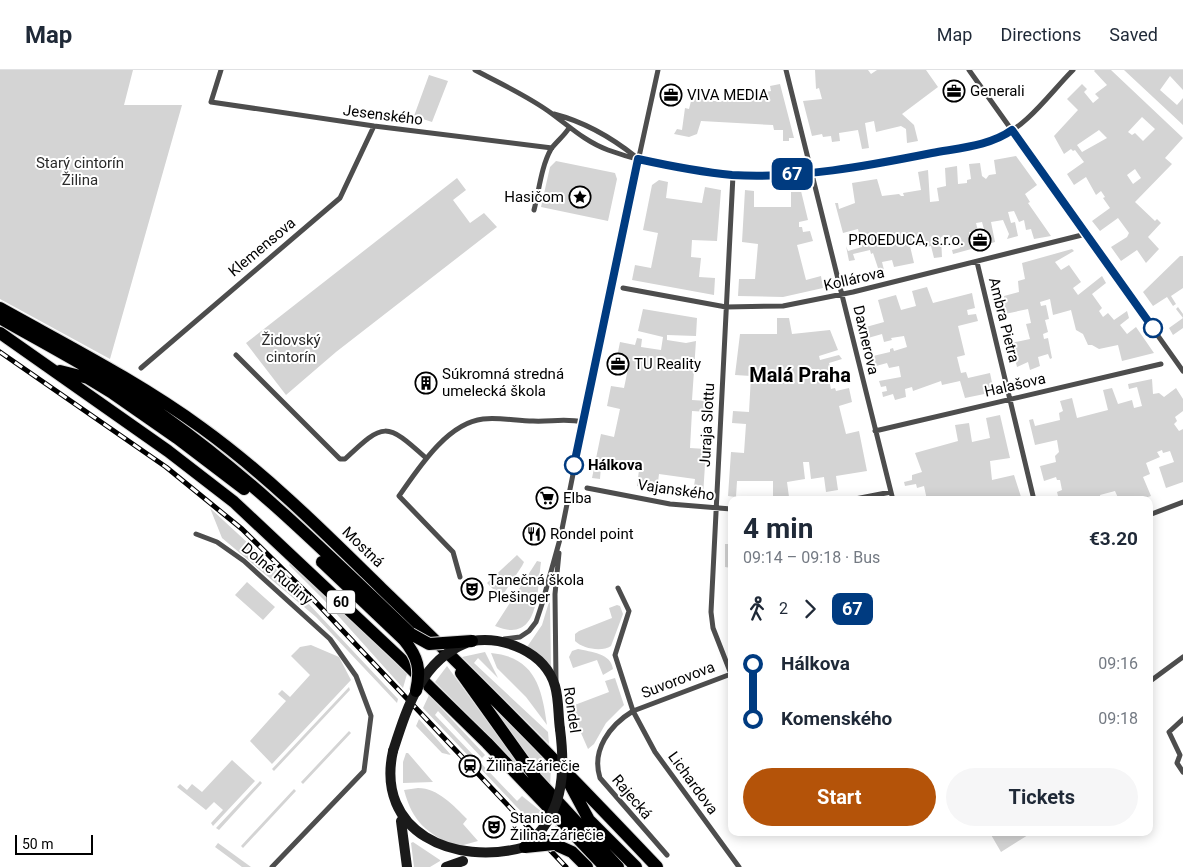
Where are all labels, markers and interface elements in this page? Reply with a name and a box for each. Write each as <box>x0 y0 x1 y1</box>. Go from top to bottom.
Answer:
text: Map <box>25 21 72 49</box>
text: Map <box>937 24 972 45</box>
text: Directions <box>1000 24 1081 45</box>
text: Saved <box>1109 24 1158 45</box>
office icon: Generali <box>942 79 966 103</box>
place label: Generali <box>970 82 1025 100</box>
office icon: VIVA MEDIA <box>659 83 683 107</box>
place label: VIVA MEDIA <box>687 86 769 104</box>
street label: Jesenského <box>342 101 424 129</box>
park label: Starý cintorín Žilina <box>36 154 124 189</box>
line badge: 67 <box>770 158 814 190</box>
text: 67 <box>782 163 802 184</box>
place icon: Hasičom <box>568 185 592 209</box>
place label: Hasičom <box>504 188 564 206</box>
street label: Klemensova <box>225 214 299 280</box>
office icon: PROEDUCA, s.r.o. <box>968 228 992 252</box>
place label: PROEDUCA, s.r.o. <box>848 231 964 249</box>
street label: Kollárova <box>822 263 886 295</box>
street label: Ambra Pietra <box>985 276 1023 364</box>
street label: Daxnerova <box>849 304 883 376</box>
unlabelled marker <box>1143 318 1163 338</box>
park label: Židovský cintorín <box>261 331 321 366</box>
office icon: TU Reality <box>606 352 630 376</box>
place label: TU Reality <box>634 355 701 373</box>
district label: Malá Praha <box>749 363 851 387</box>
place label: Súkromná stredná umelecká škola <box>442 365 564 400</box>
street label: Halašova <box>983 369 1047 401</box>
building icon: Súkromná stredná umelecká škola <box>414 371 438 395</box>
street label: Juraja Slottu <box>696 383 718 467</box>
marker: Hálkova <box>564 455 584 475</box>
place label: Hálkova <box>588 456 642 474</box>
street label: Vajanského <box>636 476 716 504</box>
supermarket icon: Elba <box>535 486 559 510</box>
place label: Elba <box>563 489 592 507</box>
text: 4 min <box>743 512 813 545</box>
restaurant icon: Rondel point <box>522 522 546 546</box>
street label: Mostná <box>338 523 388 571</box>
place label: Rondel point <box>550 525 634 543</box>
text: €3.20 <box>1089 527 1138 550</box>
street label: Dolné Rudiny <box>238 539 316 609</box>
text: 09:14 – 09:18 · Bus <box>743 548 880 567</box>
place label: Tanečná škola Plešinger <box>488 571 584 606</box>
theatre icon: Tanečná škola Plešinger <box>460 577 484 601</box>
road number: 60 <box>327 590 355 614</box>
icon: walk <box>743 595 771 623</box>
icon: forward <box>796 595 824 623</box>
text: 67 <box>842 598 863 619</box>
text: 2 <box>779 599 788 618</box>
text: Hálkova <box>781 652 850 675</box>
text: 09:16 <box>1098 654 1138 673</box>
street label: Suvorovova <box>639 658 717 702</box>
street label: Rondel <box>560 686 584 734</box>
text: Komenského <box>781 707 892 730</box>
text: 09:18 <box>1098 709 1138 728</box>
street label: Lichardova <box>664 748 722 818</box>
station icon: Žilina-Záriečie <box>458 754 482 778</box>
place label: Žilina-Záriečie <box>486 757 580 775</box>
button: Start <box>743 768 936 826</box>
button: Tickets <box>946 768 1138 826</box>
street label: Rajecká <box>608 771 656 823</box>
place label: Stanica Žilina-Záriečie <box>510 809 604 844</box>
theatre icon: Stanica Žilina-Záriečie <box>482 815 506 839</box>
scale bar <box>15 832 92 855</box>
text: 50 m <box>22 836 54 852</box>

